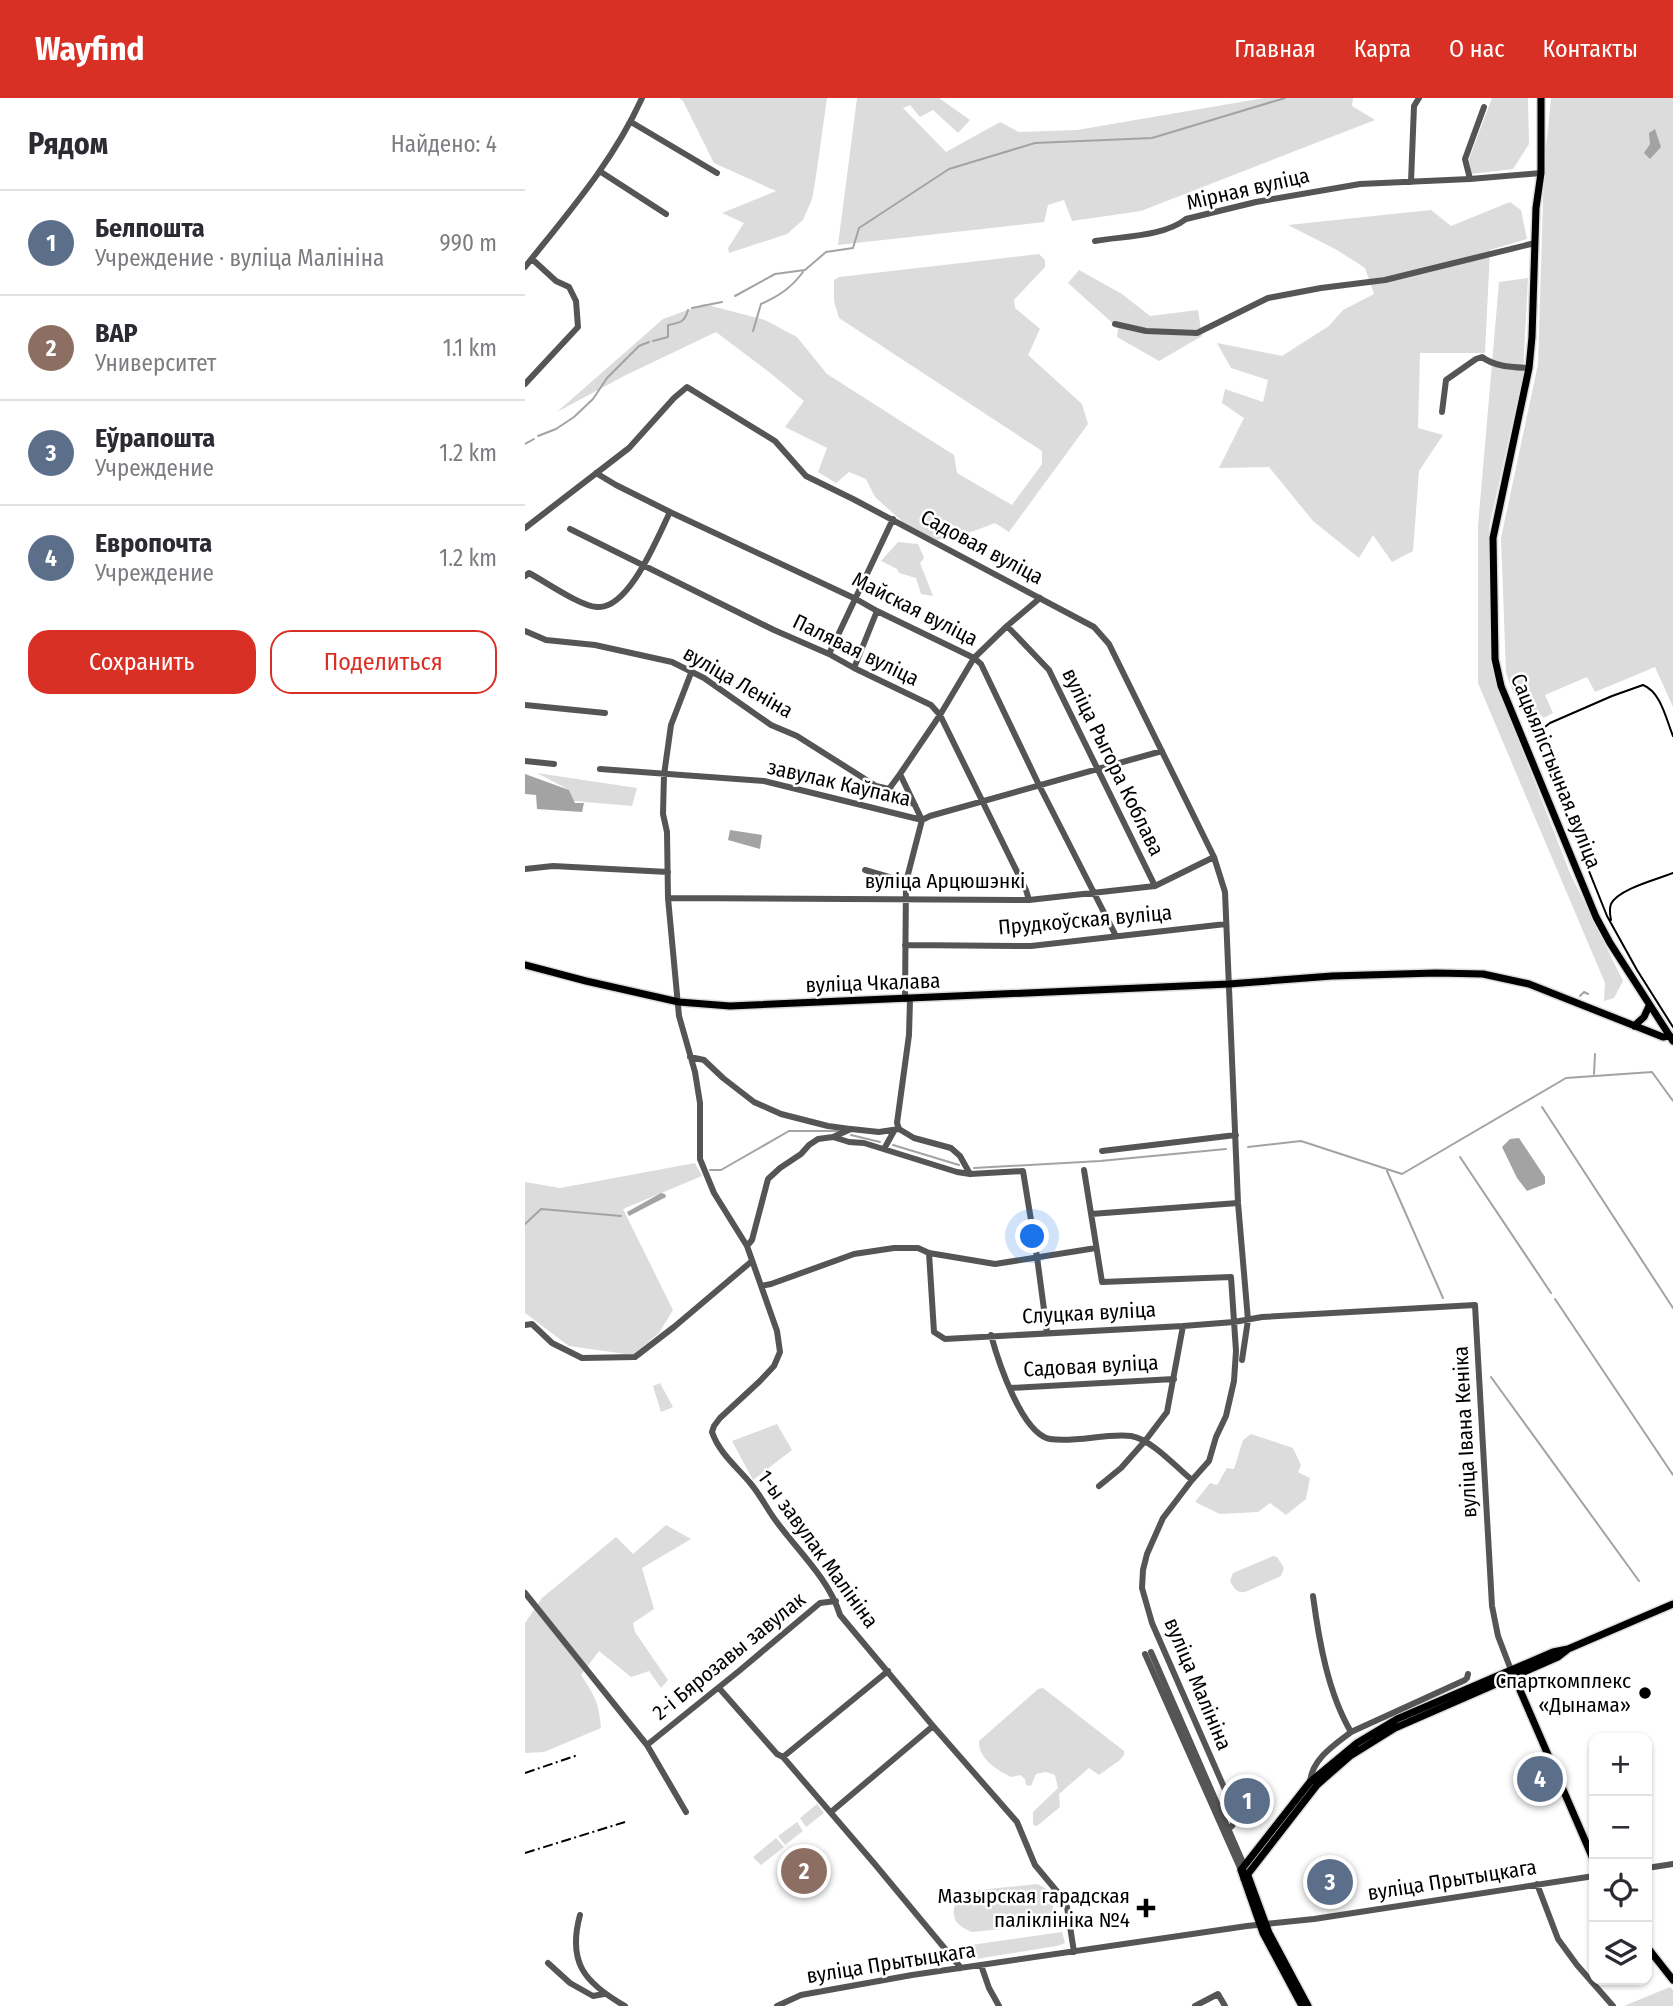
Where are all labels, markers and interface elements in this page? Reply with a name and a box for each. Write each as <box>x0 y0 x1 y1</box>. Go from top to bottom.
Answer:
text: Wayfind <box>35 29 144 69</box>
text: Главная <box>1234 35 1316 63</box>
text: Карта <box>1354 35 1411 63</box>
text: О нас <box>1449 35 1504 63</box>
text: Контакты <box>1542 35 1638 63</box>
text: Рядом <box>28 126 108 162</box>
text: Найдено: 4 <box>391 130 497 158</box>
street label: Мірная вуліца <box>1184 162 1312 216</box>
text: Белпошта <box>95 213 205 244</box>
text: 1 <box>46 229 56 257</box>
text: 990 m <box>440 229 497 257</box>
text: Учреждение · вуліца Малініна <box>95 244 384 272</box>
text: ВАР <box>95 318 138 349</box>
text: 2 <box>46 334 56 362</box>
text: 1.1 km <box>443 334 497 362</box>
text: Университет <box>95 349 216 377</box>
text: Еўрапошта <box>95 423 215 454</box>
text: 3 <box>46 439 56 467</box>
text: 1.2 km <box>439 439 497 467</box>
text: Учреждение <box>95 454 214 482</box>
street label: Садовая вуліца <box>916 504 1048 590</box>
text: Европочта <box>95 528 212 559</box>
text: 4 <box>45 544 57 572</box>
text: 1.2 km <box>439 544 497 572</box>
text: Учреждение <box>95 559 214 587</box>
street label: Майская вуліца <box>848 566 982 652</box>
street label: Палявая вуліца <box>789 608 923 692</box>
button: Сохранить <box>28 630 256 694</box>
button: Поделиться <box>270 630 497 694</box>
street label: вуліца Леніна <box>678 640 798 724</box>
street label: вуліца Рыгора Коблава <box>1056 664 1170 860</box>
street label: Сацыялістычная вуліца <box>1505 670 1607 872</box>
street label: завулак Каўпака <box>765 754 913 812</box>
street label: вуліца Арцюшэнкі <box>865 868 1025 894</box>
street label: Прудкоўская вуліца <box>997 899 1173 941</box>
street label: вуліца Чкалава <box>805 968 941 998</box>
your location <box>1015 1219 1049 1253</box>
street label: Слуцкая вуліца <box>1021 1297 1157 1329</box>
street label: вуліца Івана Кеніка <box>1448 1345 1482 1519</box>
street label: Садовая вуліца <box>1023 1349 1159 1383</box>
street label: 1-ы завулак Малініна <box>752 1465 884 1633</box>
street label: 2-і Бярозавы завулак <box>647 1586 811 1726</box>
street label: вуліца Малініна <box>1158 1614 1238 1754</box>
place label: Спарткомплекс «Дынама» <box>1496 1668 1631 1718</box>
marker: Спарткомплекс «Дынама» <box>1637 1685 1653 1701</box>
map controls <box>1589 1733 1652 1985</box>
button: + <box>1589 1733 1652 1796</box>
pin: 4 <box>1517 1753 1563 1805</box>
pin: 1 <box>1224 1775 1270 1827</box>
button: − <box>1589 1796 1652 1859</box>
pin: 2 <box>781 1845 827 1897</box>
street label: вуліца Прытыцкага <box>1366 1854 1538 1906</box>
pin: 3 <box>1307 1856 1353 1908</box>
button: locate <box>1589 1859 1652 1922</box>
place label: Мазырская гарадская паліклініка №4 <box>937 1883 1130 1933</box>
marker: Мазырская гарадская паліклініка №4 <box>1136 1898 1156 1918</box>
button: layers <box>1589 1922 1652 1985</box>
street label: вуліца Прытыцкага <box>805 1937 977 1989</box>

